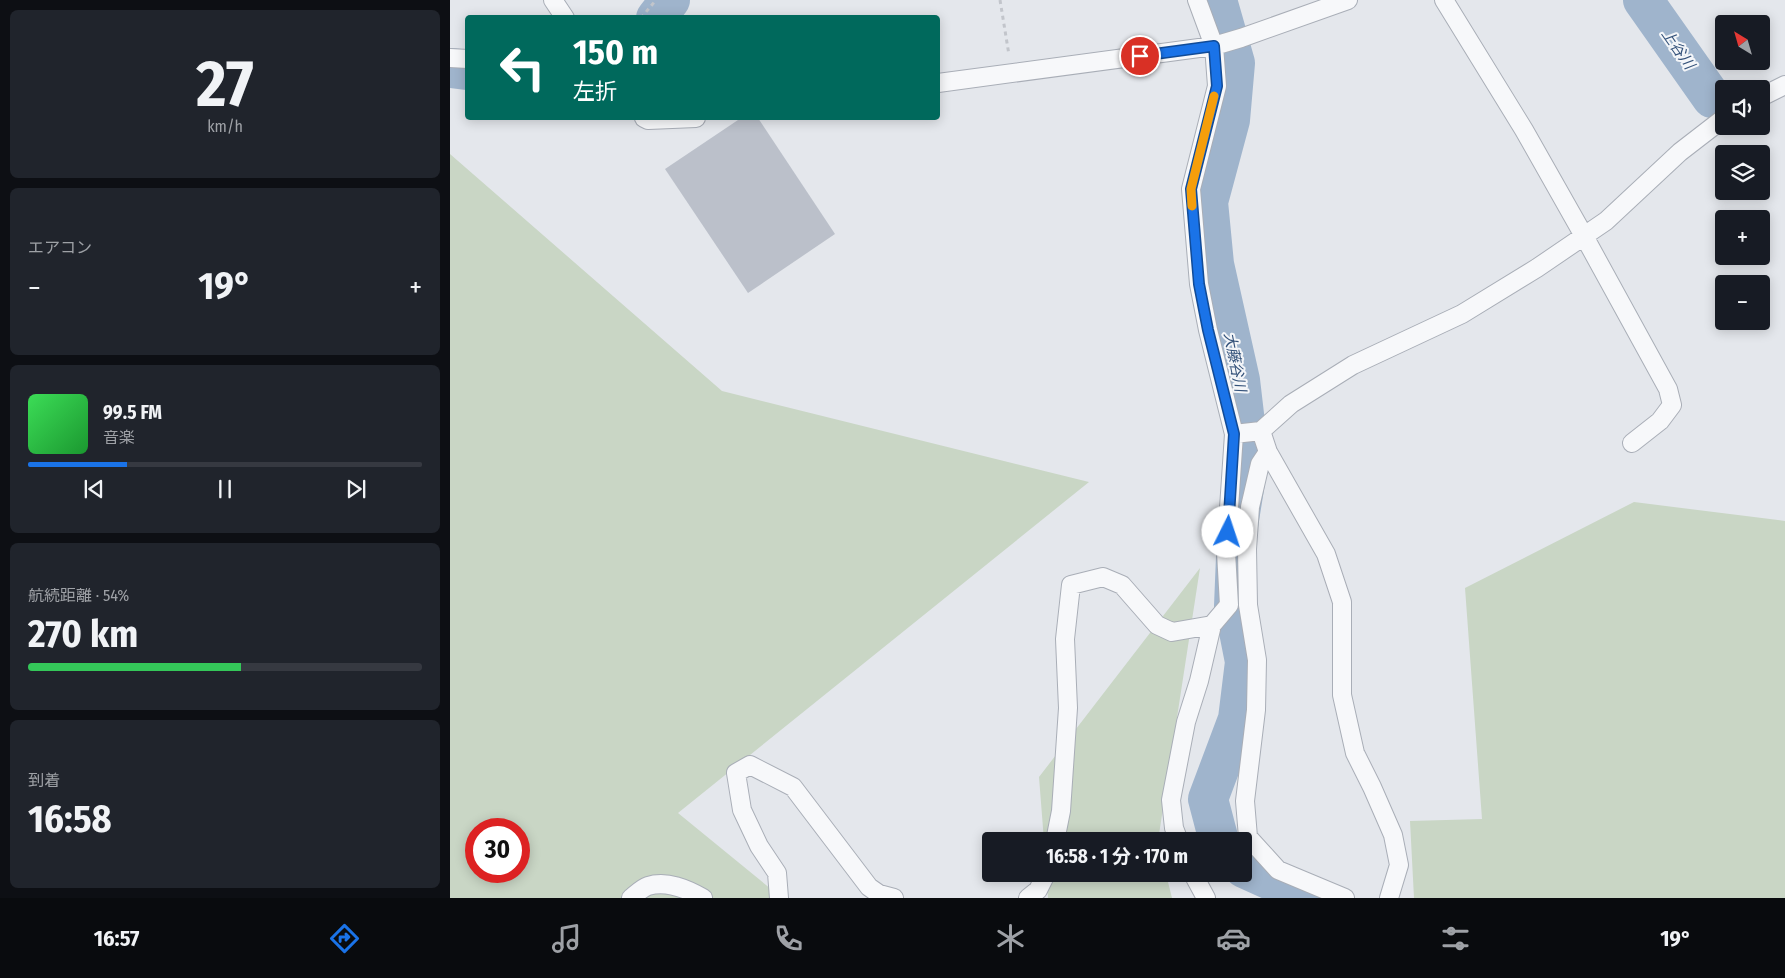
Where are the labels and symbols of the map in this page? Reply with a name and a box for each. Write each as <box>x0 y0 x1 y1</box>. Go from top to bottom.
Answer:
north arrow <box>1715 15 1770 70</box>
water label: 上谷川 <box>1658 25 1699 74</box>
pin <box>1119 35 1161 77</box>
water label: 大藤谷川 <box>1220 331 1250 395</box>
position arrow <box>1201 505 1253 557</box>
speed limit sign: 30 <box>465 818 530 883</box>

